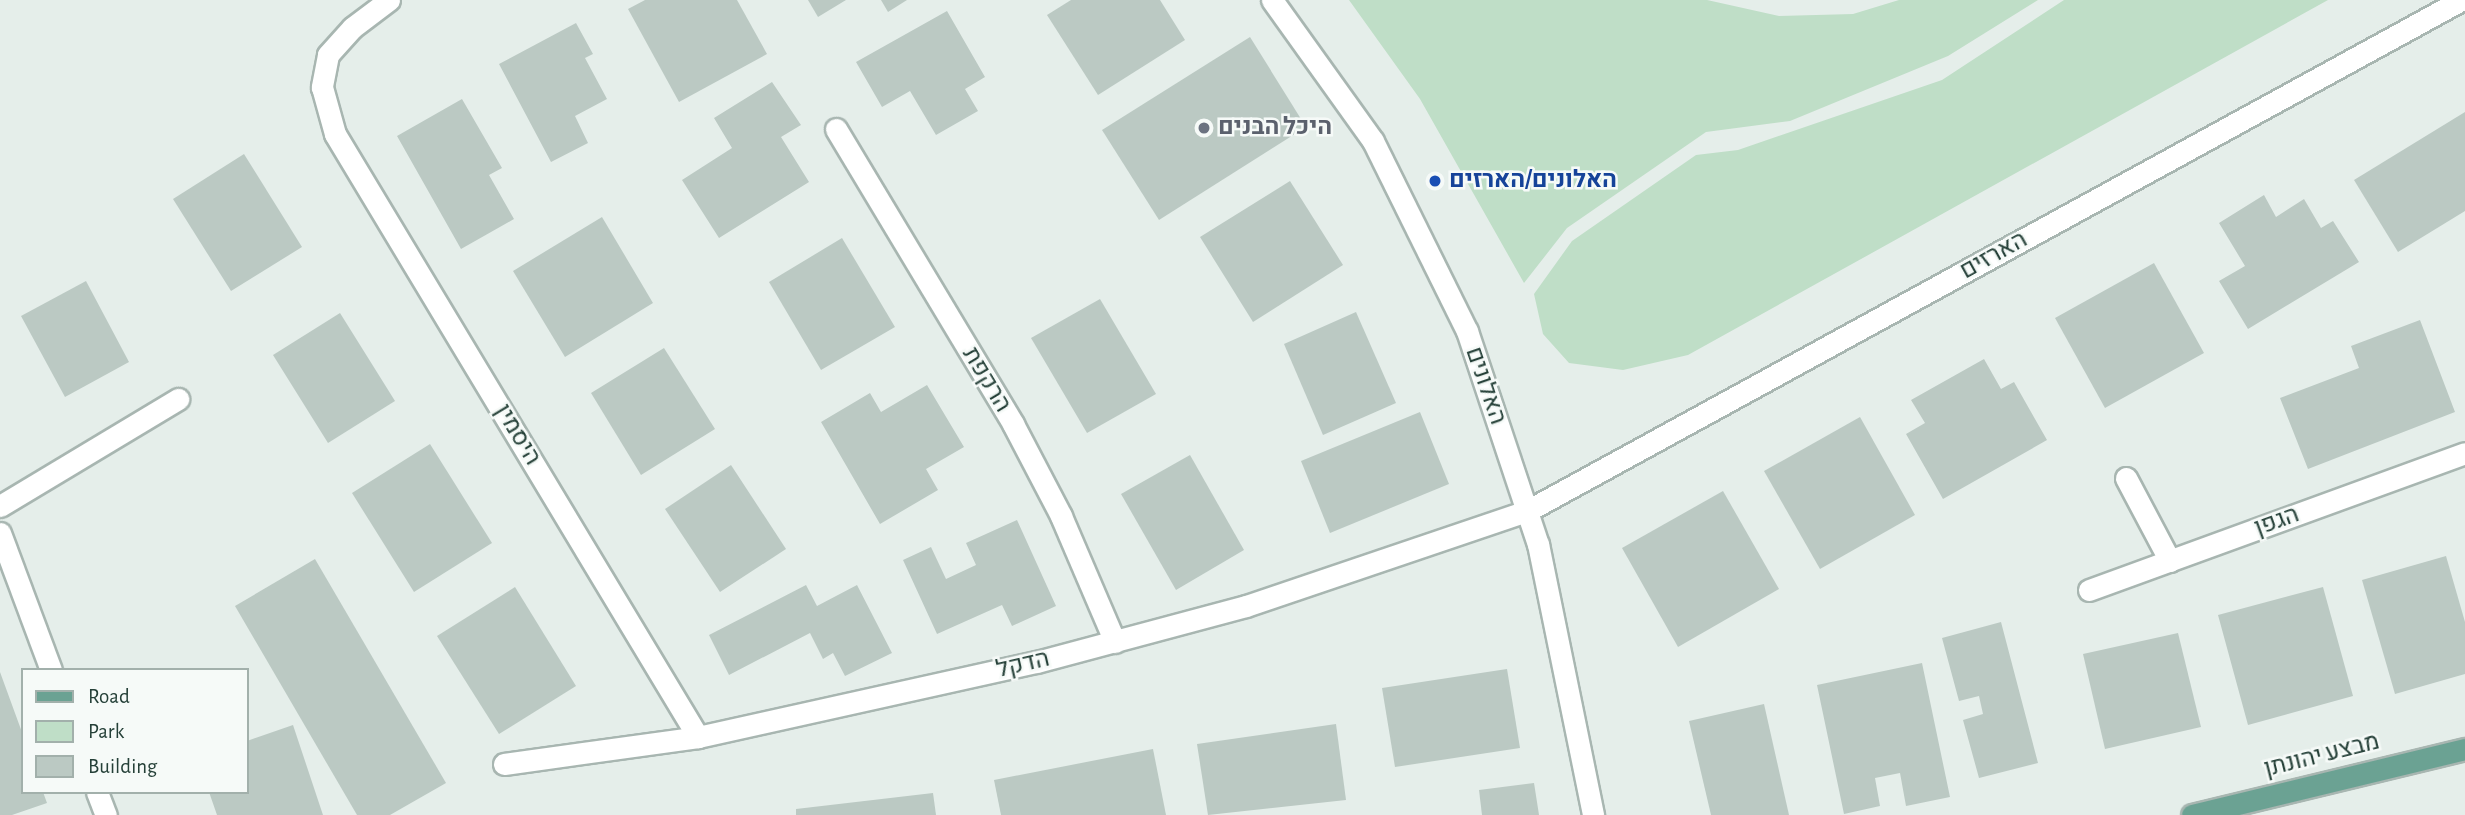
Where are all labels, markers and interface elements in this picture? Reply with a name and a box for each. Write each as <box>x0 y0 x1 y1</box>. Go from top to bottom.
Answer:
place label: היכל הבנים <box>1218 114 1332 142</box>
marker: היכל הבנים <box>1196 120 1212 136</box>
place label: האלונים/הארזים <box>1449 167 1617 195</box>
marker: האלונים/הארזים <box>1427 173 1443 189</box>
street label: הארזים <box>1955 226 2033 286</box>
street label: הרקפת <box>955 342 1017 418</box>
street label: האלונים <box>1458 343 1512 429</box>
street label: היסמין <box>488 399 546 471</box>
street label: הגפן <box>2251 501 2303 543</box>
street label: הדקל <box>994 645 1052 685</box>
legend <box>21 668 248 794</box>
text: Road <box>88 686 130 707</box>
text: Park <box>88 721 124 742</box>
street label: מבצע יהונתן <box>2261 728 2383 784</box>
text: Building <box>88 756 157 777</box>

